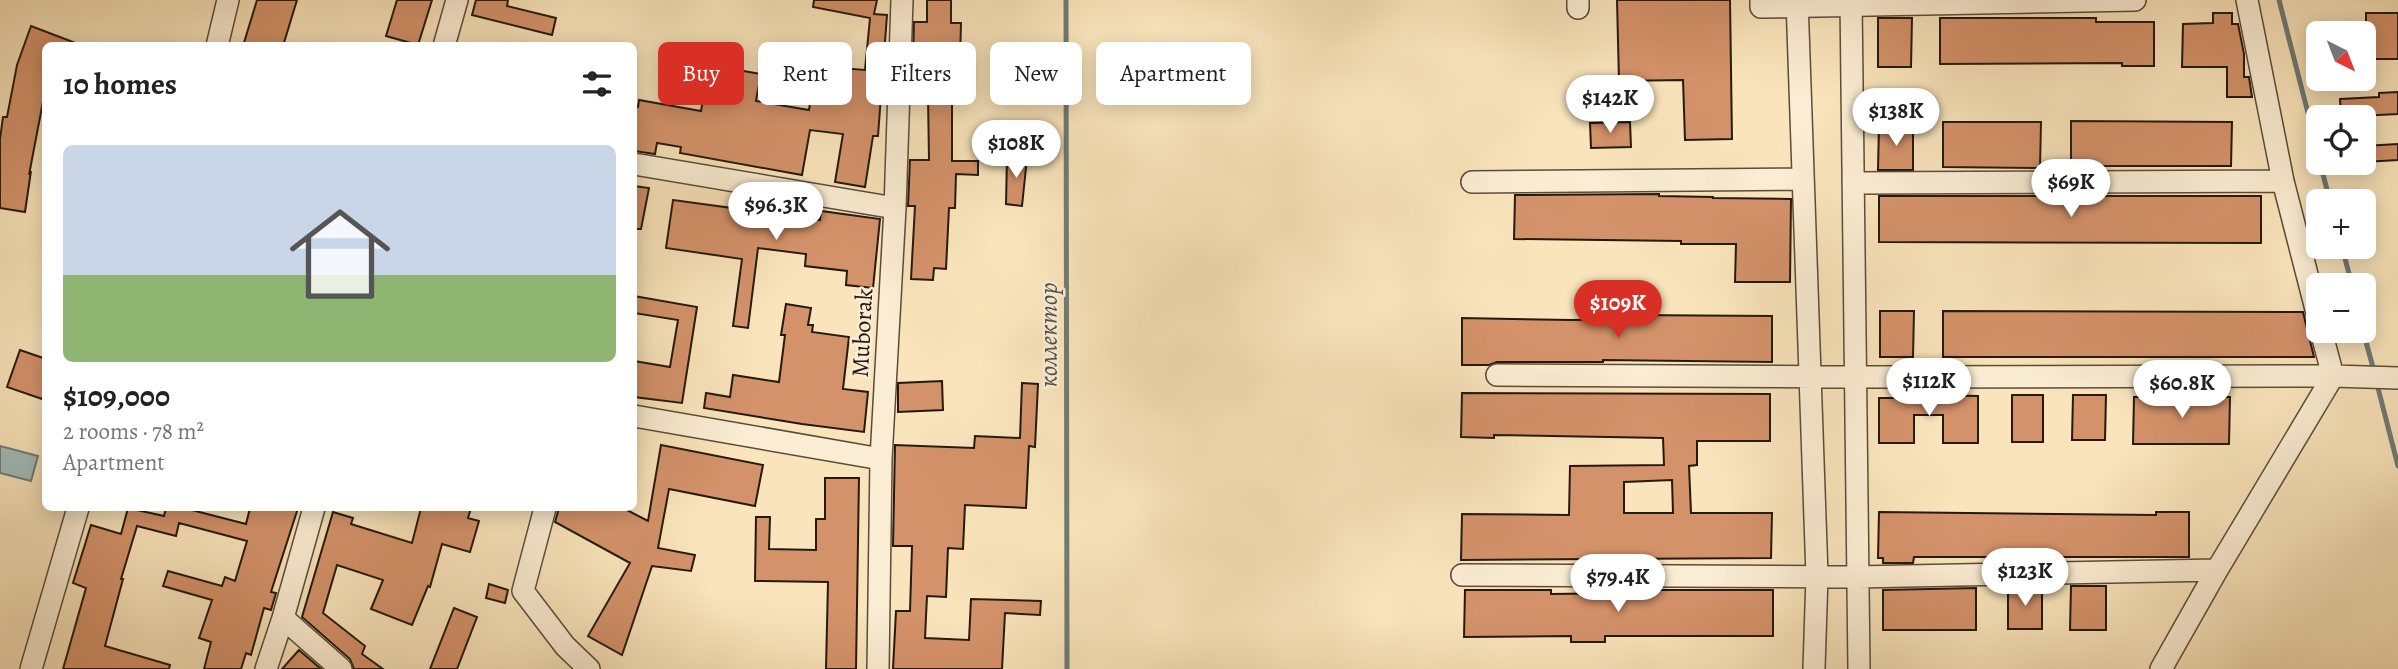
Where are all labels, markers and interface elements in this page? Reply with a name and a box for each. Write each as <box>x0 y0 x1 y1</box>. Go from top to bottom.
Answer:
north arrow <box>2306 21 2376 91</box>
map controls <box>2306 21 2376 343</box>
chip: Buy <box>658 42 744 105</box>
chip: Rent <box>758 42 852 105</box>
chip: Filters <box>866 42 976 105</box>
chip: New <box>990 42 1082 105</box>
chip: Apartment <box>1096 42 1251 105</box>
text: 10 homes <box>63 64 177 104</box>
icon: filters <box>578 65 616 103</box>
pin: $142K <box>1561 76 1659 135</box>
text: $142K <box>1582 82 1638 113</box>
pin: $138K <box>1847 88 1945 148</box>
text: $138K <box>1869 95 1924 126</box>
button: locate <box>2306 105 2376 175</box>
pin: $108K <box>967 120 1065 180</box>
text: $108K <box>988 127 1044 158</box>
pin: $69K <box>2030 160 2112 219</box>
text: $69K <box>2047 166 2095 197</box>
pin: $96.3K <box>719 182 833 242</box>
text: $96.3K <box>744 189 808 220</box>
button: + <box>2306 189 2376 259</box>
icon: home <box>277 191 403 317</box>
button: − <box>2306 273 2376 343</box>
pin: $109K <box>1569 280 1667 340</box>
water label: коллектор <box>1031 282 1066 388</box>
text: $109K <box>1590 287 1646 318</box>
street label: Muborak <box>844 288 880 378</box>
pin: $112K <box>1880 358 1978 418</box>
pin: $60.8K <box>2125 360 2239 420</box>
text: $112K <box>1902 365 1956 396</box>
text: $60.8K <box>2149 367 2215 398</box>
text: $109,000 <box>63 376 170 416</box>
text: 2 rooms · 78 m² <box>63 416 204 447</box>
text: Apartment <box>63 447 165 478</box>
pin: $123K <box>1976 548 2074 608</box>
pin: $79.4K <box>1561 554 1675 614</box>
text: $123K <box>1997 555 2053 586</box>
text: $79.4K <box>1586 561 1650 592</box>

